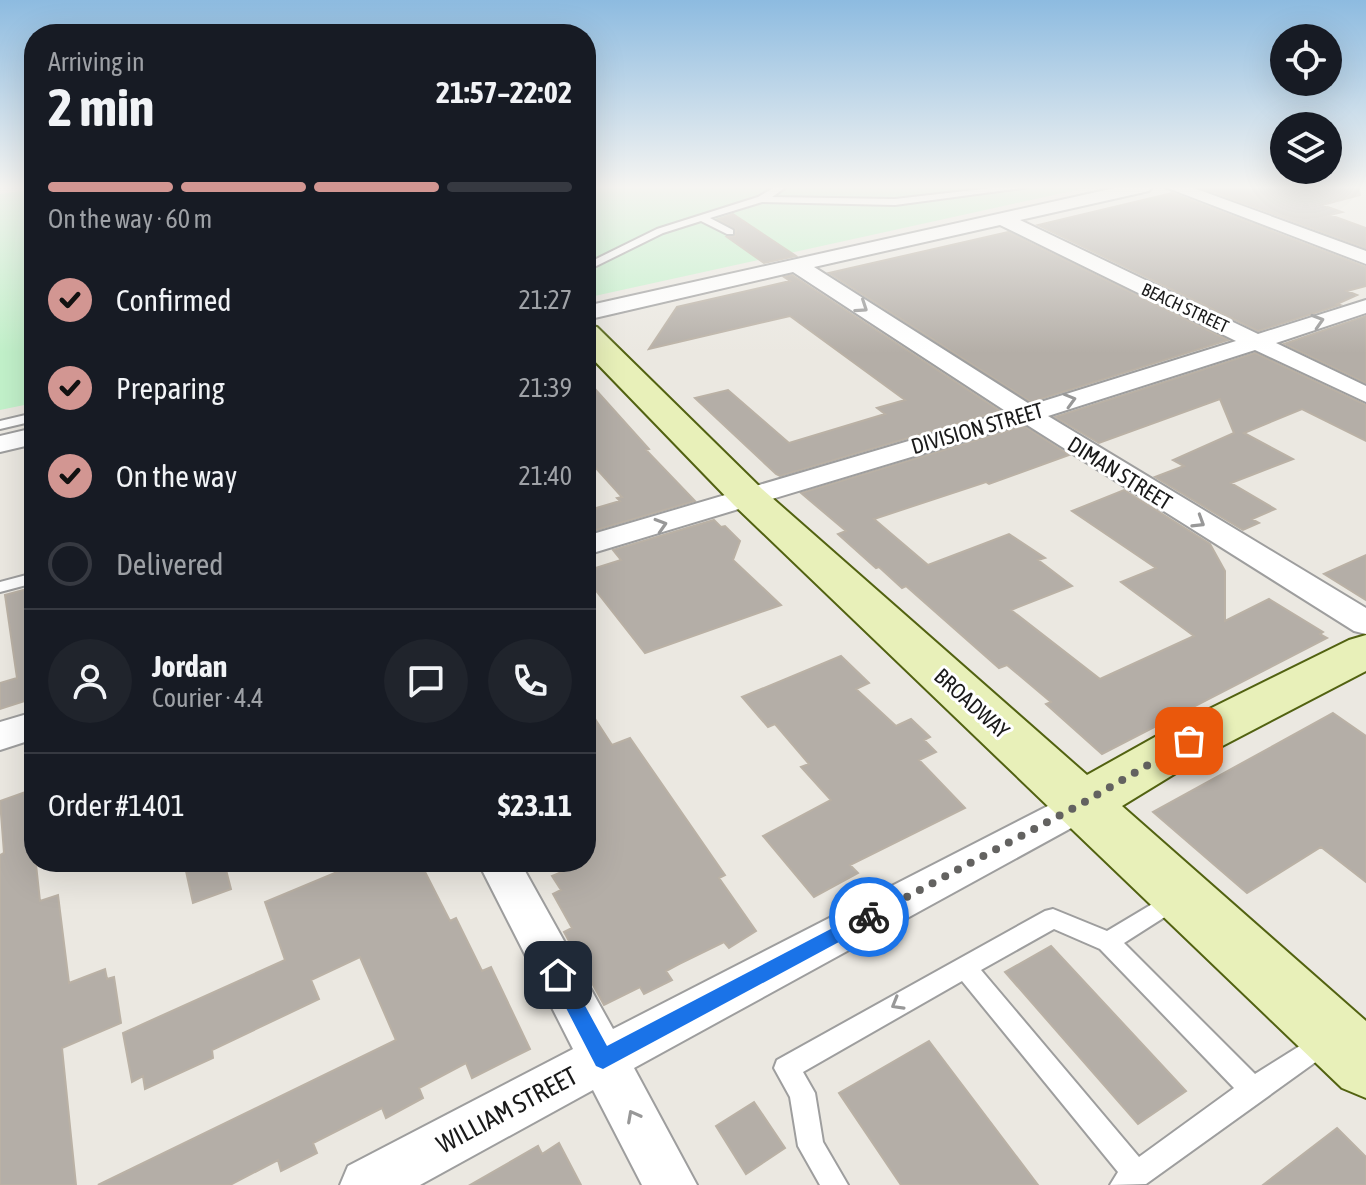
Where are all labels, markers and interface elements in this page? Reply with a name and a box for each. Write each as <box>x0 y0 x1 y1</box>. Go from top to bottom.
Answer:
map controls <box>1270 24 1342 184</box>
button: locate <box>1270 24 1342 96</box>
text: Arriving in <box>48 47 145 77</box>
text: 21:57–22:02 <box>436 75 572 109</box>
text: 2 min <box>48 77 154 137</box>
button: layers <box>1270 112 1342 184</box>
text: On the way · 60 m <box>48 204 212 234</box>
icon: check <box>48 278 92 322</box>
street label: BEACH STREET <box>1138 278 1232 337</box>
text: Confirmed <box>116 283 231 317</box>
text: 21:27 <box>518 285 572 315</box>
one-way arrow <box>853 297 868 312</box>
one-way arrow <box>1311 314 1324 330</box>
icon: check <box>48 366 92 410</box>
text: Preparing <box>116 371 225 405</box>
text: 21:39 <box>518 373 572 403</box>
one-way arrow <box>1063 393 1077 409</box>
street label: DIVISION STREET <box>908 397 1046 459</box>
street label: DIMAN STREET <box>1063 431 1177 515</box>
icon: check <box>48 454 92 498</box>
text: On the way <box>116 459 237 493</box>
text: 21:40 <box>518 461 572 491</box>
one-way arrow <box>1190 513 1205 528</box>
one-way arrow <box>653 518 667 534</box>
text: Delivered <box>116 547 224 581</box>
button: person <box>48 639 132 723</box>
button: chat <box>384 639 468 723</box>
button: phone <box>488 639 572 723</box>
text: Jordan <box>152 649 227 683</box>
street label: BROADWAY <box>929 663 1015 744</box>
text: Courier · 4.4 <box>152 683 263 713</box>
pin <box>1155 707 1223 775</box>
icon: bag <box>1167 719 1211 763</box>
text: Order #1401 <box>48 788 185 822</box>
text: $23.11 <box>498 788 572 822</box>
courier <box>829 877 909 957</box>
icon: bike <box>847 895 891 939</box>
pin <box>524 941 592 1009</box>
icon: home <box>536 953 580 997</box>
one-way arrow <box>891 994 905 1010</box>
street label: WILLIAM STREET <box>432 1060 583 1160</box>
one-way arrow <box>628 1110 643 1124</box>

